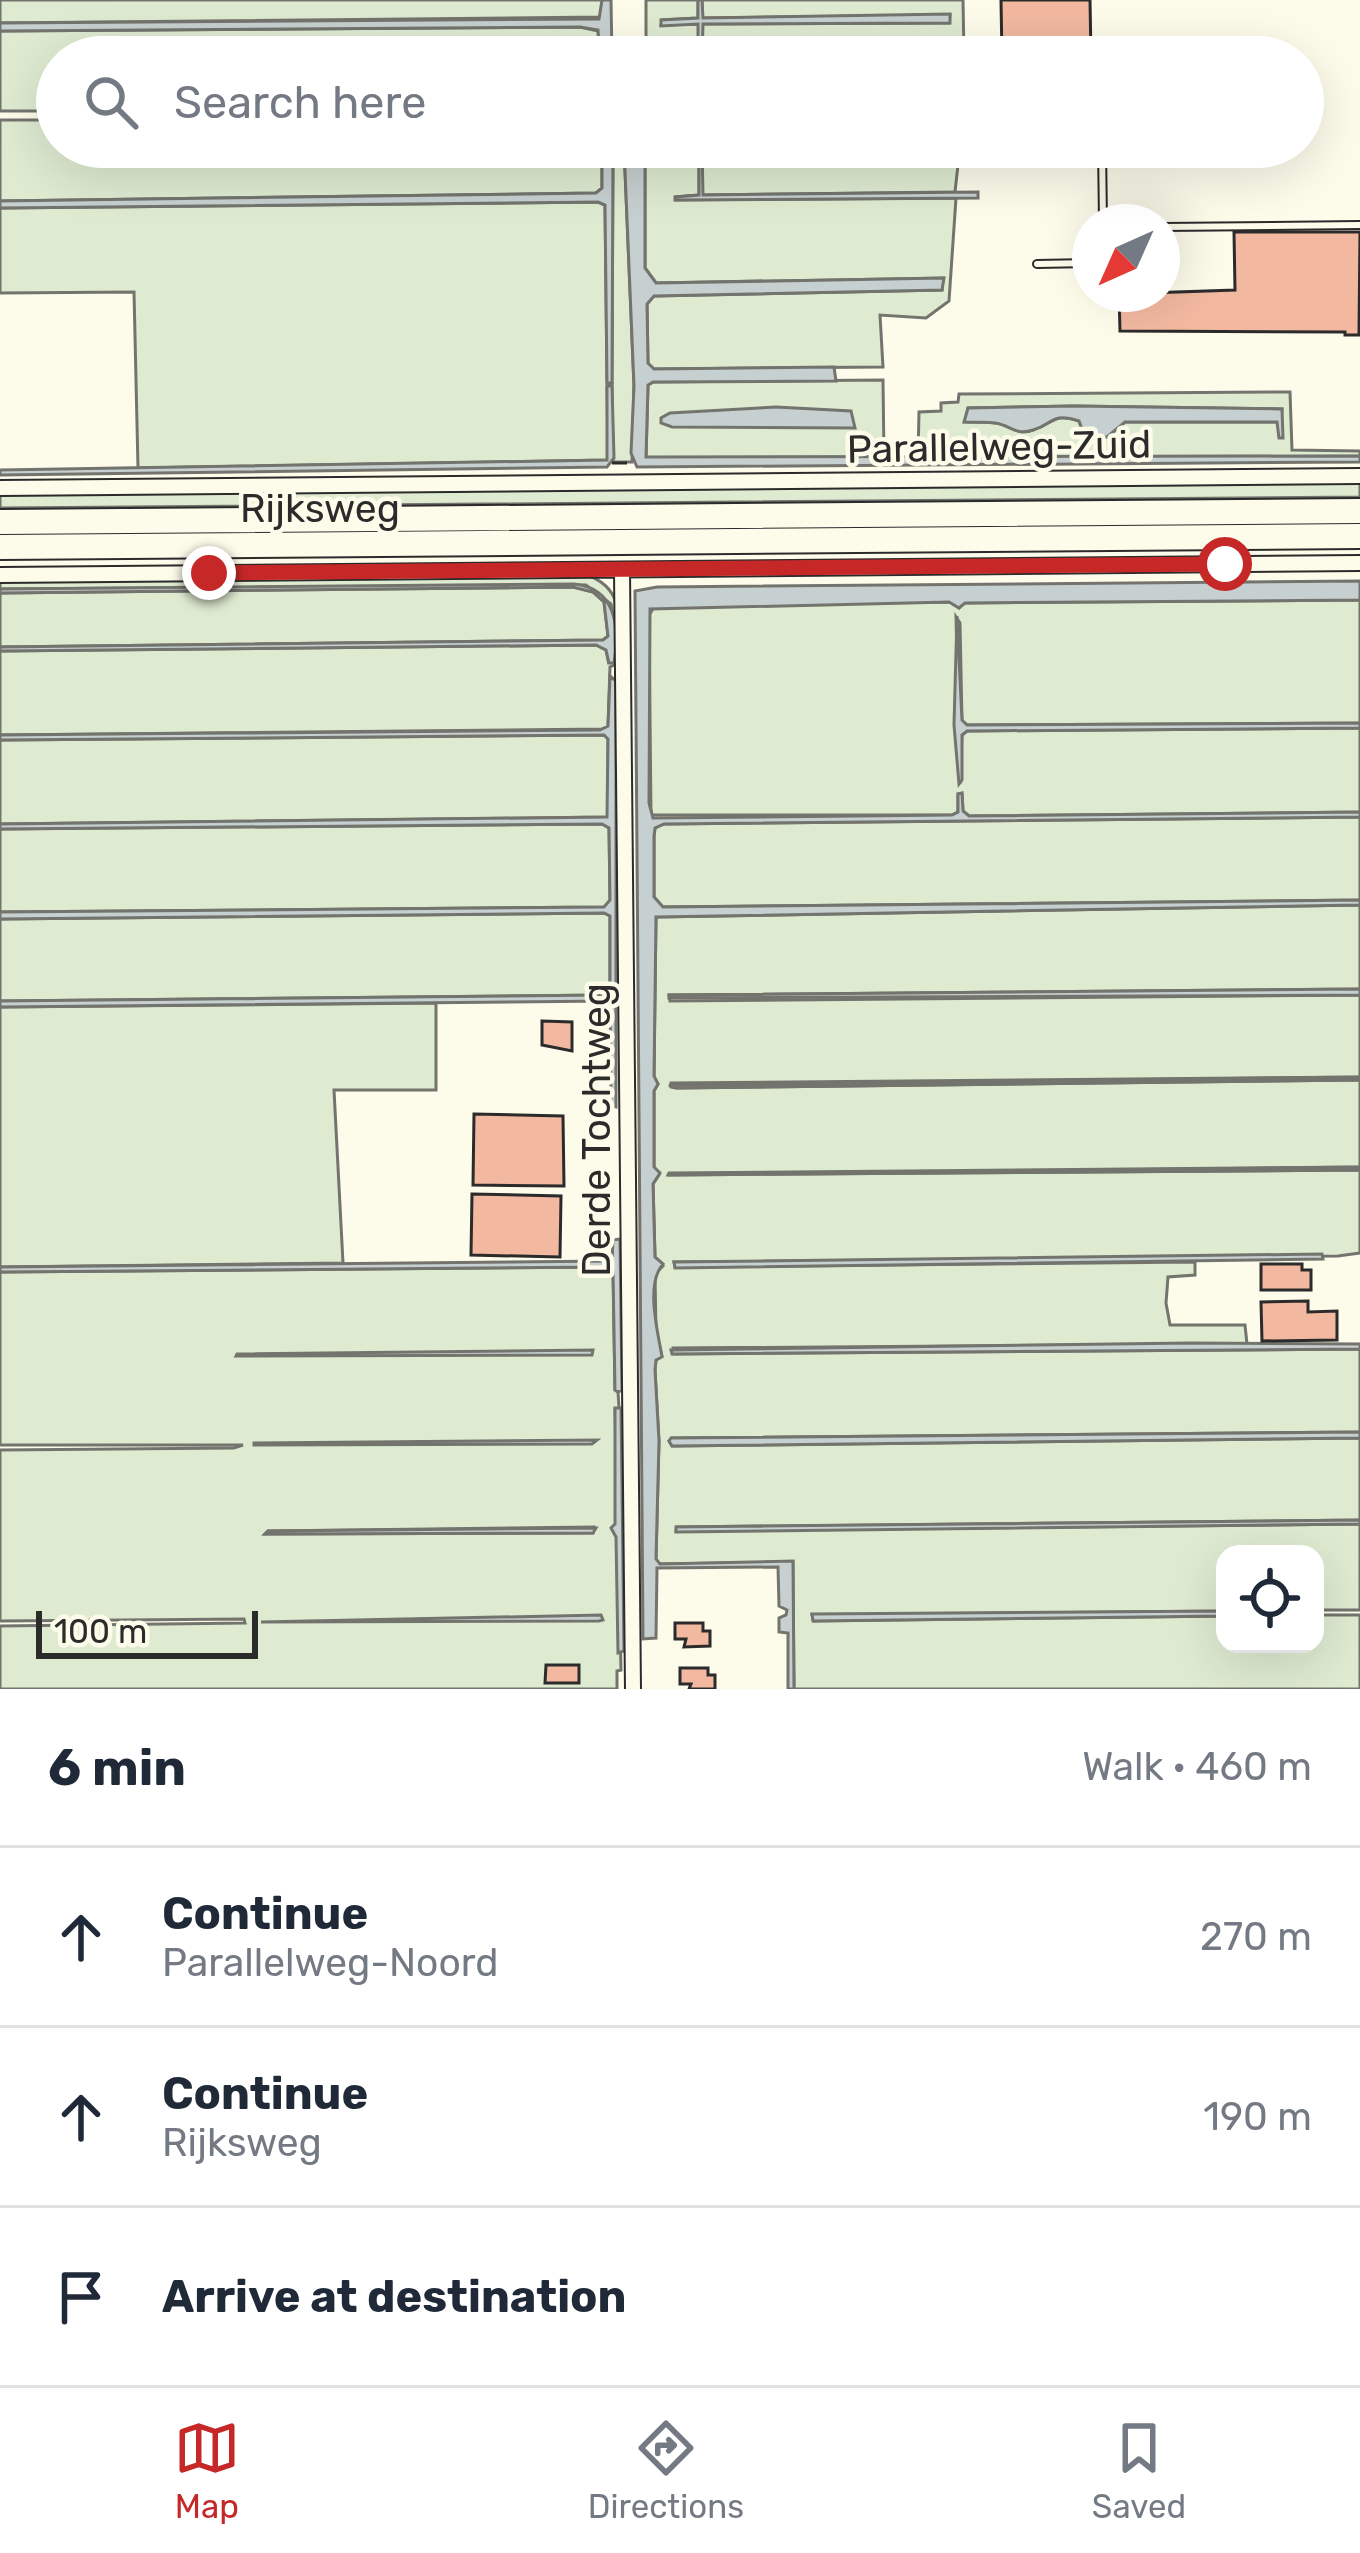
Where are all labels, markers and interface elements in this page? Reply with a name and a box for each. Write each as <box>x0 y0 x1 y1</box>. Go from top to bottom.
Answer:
search box <box>36 36 1324 168</box>
icon: search <box>78 69 144 135</box>
text: Search here <box>174 76 426 129</box>
north arrow <box>1072 204 1180 312</box>
street label: Parallelweg-Zuid <box>846 421 1152 473</box>
street label: Rijksweg <box>240 486 400 532</box>
route start <box>1198 537 1252 591</box>
route end <box>182 546 236 600</box>
street label: Derde Tochtweg <box>574 983 620 1277</box>
map controls <box>1216 1545 1324 1653</box>
button: locate <box>1216 1545 1324 1653</box>
scale bar <box>36 1605 258 1658</box>
text: 100 m <box>54 1612 147 1651</box>
text: 6 min <box>48 1737 186 1798</box>
text: Walk · 460 m <box>1082 1744 1312 1790</box>
text: Continue <box>162 1887 368 1940</box>
icon: ahead <box>48 1904 114 1970</box>
text: 270 m <box>1200 1914 1312 1960</box>
text: Parallelweg-Noord <box>162 1940 498 1986</box>
text: Continue <box>162 2067 368 2120</box>
icon: ahead <box>48 2084 114 2150</box>
text: 190 m <box>1203 2094 1312 2140</box>
text: Rijksweg <box>162 2120 322 2166</box>
icon: arrive <box>48 2264 114 2330</box>
text: Arrive at destination <box>162 2270 627 2323</box>
tab: Map <box>174 2415 240 2526</box>
tab: Directions <box>588 2415 744 2526</box>
tab: Saved <box>1092 2415 1186 2526</box>

